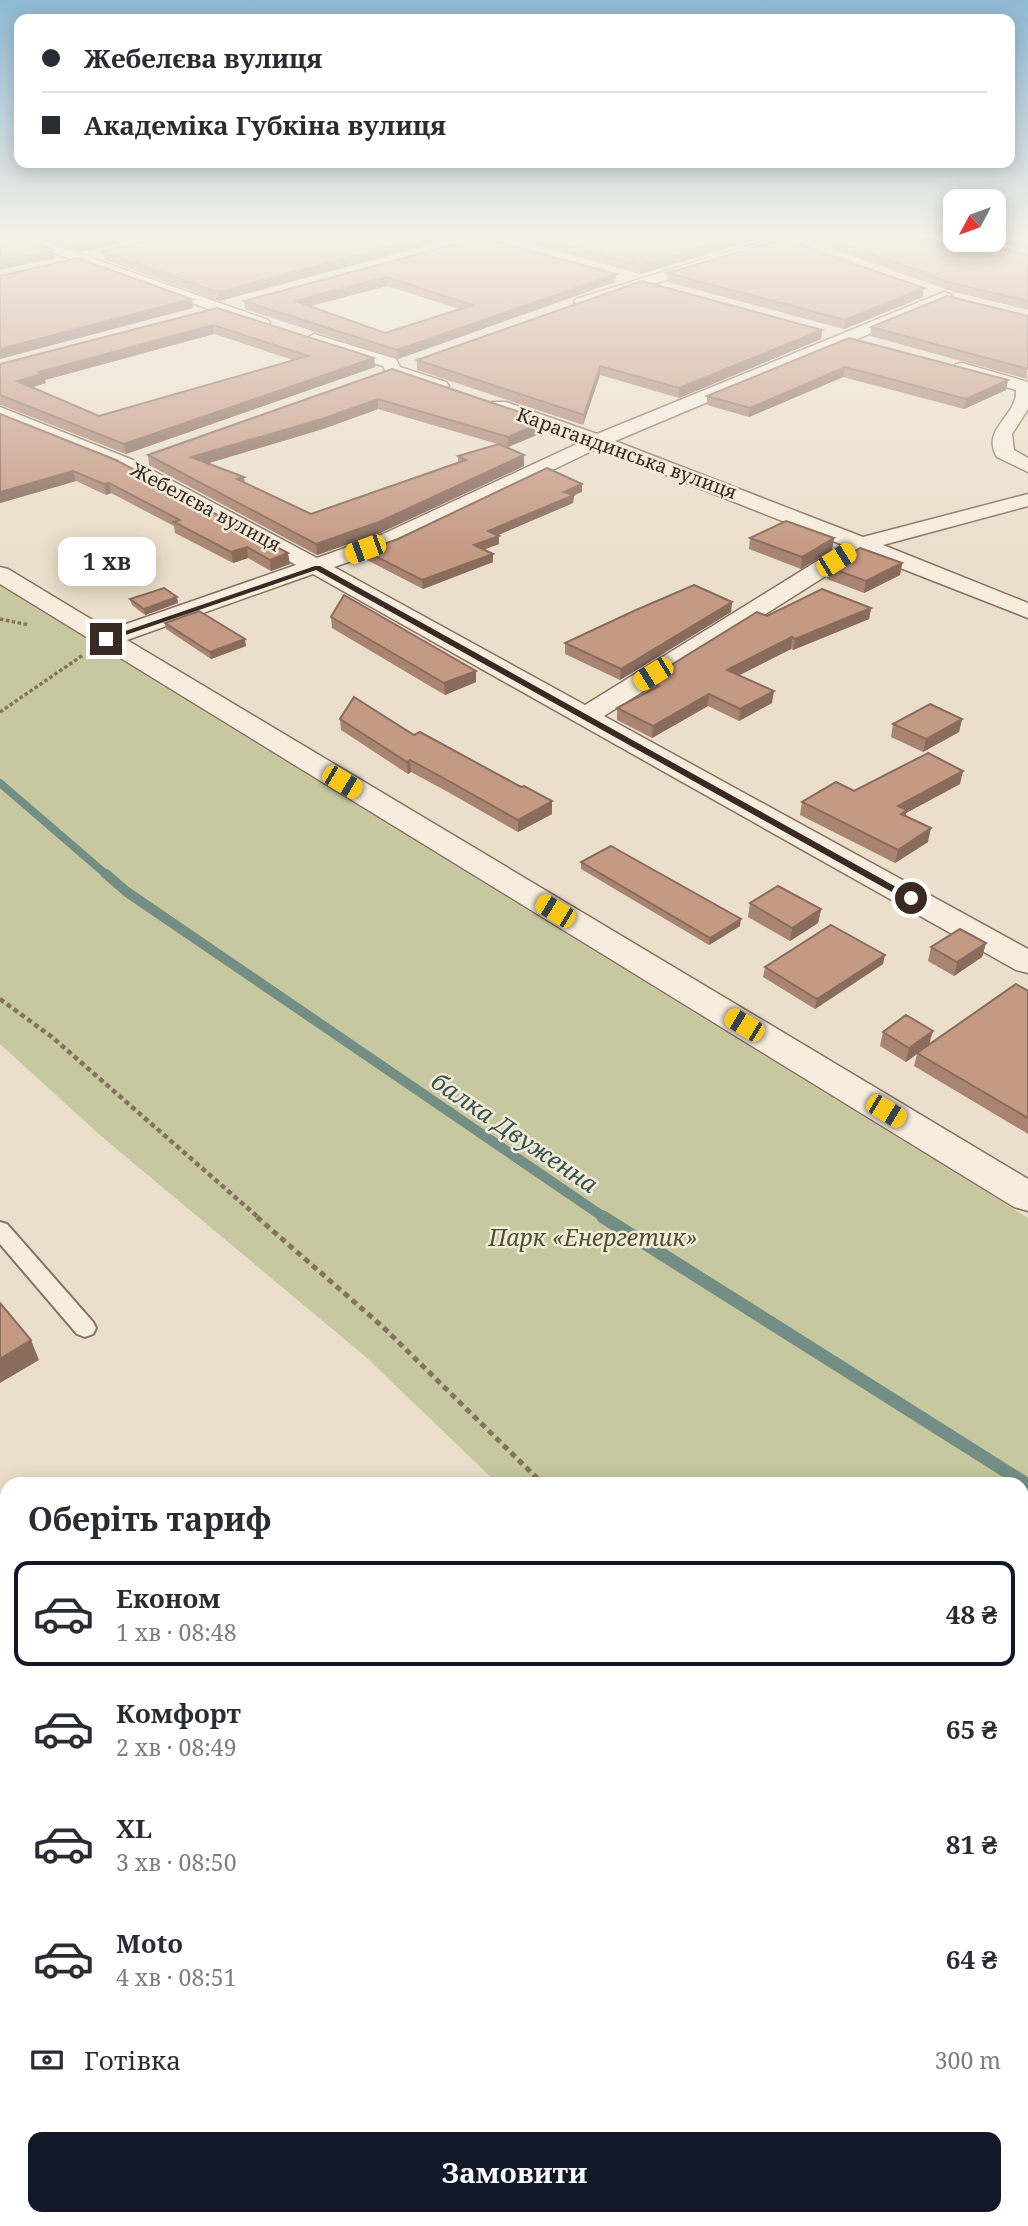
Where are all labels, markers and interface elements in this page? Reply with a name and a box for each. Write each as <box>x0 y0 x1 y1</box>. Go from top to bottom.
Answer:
text: Жебелєва вулиця <box>84 40 322 76</box>
text: Академіка Губкіна вулиця <box>84 107 446 143</box>
north arrow <box>943 189 1006 252</box>
map controls <box>943 189 1006 252</box>
street label: Карагандинська вулиця <box>513 401 741 505</box>
street label: Жебелєва вулиця <box>126 456 286 558</box>
car <box>342 532 389 566</box>
callout: 1 хв <box>57 538 155 586</box>
car <box>813 540 860 580</box>
text: 1 хв <box>83 545 131 577</box>
route end <box>90 623 122 655</box>
car <box>630 654 677 694</box>
car <box>319 762 366 802</box>
route start <box>895 882 927 914</box>
car <box>532 891 579 931</box>
car <box>721 1005 768 1045</box>
water label: балка Двуженна <box>425 1064 605 1200</box>
car <box>863 1091 910 1131</box>
park label: Парк «Енергетик» <box>487 1221 698 1253</box>
text: Оберіть тариф <box>28 1497 272 1540</box>
text: Економ <box>116 1580 220 1616</box>
icon: car <box>32 1582 95 1645</box>
text: 48 ₴ <box>946 1596 997 1632</box>
text: 1 хв · 08:48 <box>116 1616 237 1648</box>
text: Комфорт <box>116 1695 241 1731</box>
icon: car <box>32 1697 95 1760</box>
text: 65 ₴ <box>946 1711 997 1747</box>
text: 2 хв · 08:49 <box>116 1731 237 1763</box>
text: XL <box>116 1810 152 1846</box>
icon: car <box>32 1812 95 1875</box>
text: 81 ₴ <box>946 1826 997 1862</box>
text: 3 хв · 08:50 <box>116 1846 237 1878</box>
text: Moto <box>116 1925 183 1961</box>
icon: car <box>32 1927 95 1990</box>
text: 64 ₴ <box>946 1941 997 1977</box>
text: 4 хв · 08:51 <box>116 1961 237 1993</box>
icon: cash <box>28 2041 66 2079</box>
text: Готівка <box>84 2042 181 2078</box>
text: 300 m <box>935 2044 1001 2076</box>
button: Замовити <box>28 2132 1001 2212</box>

